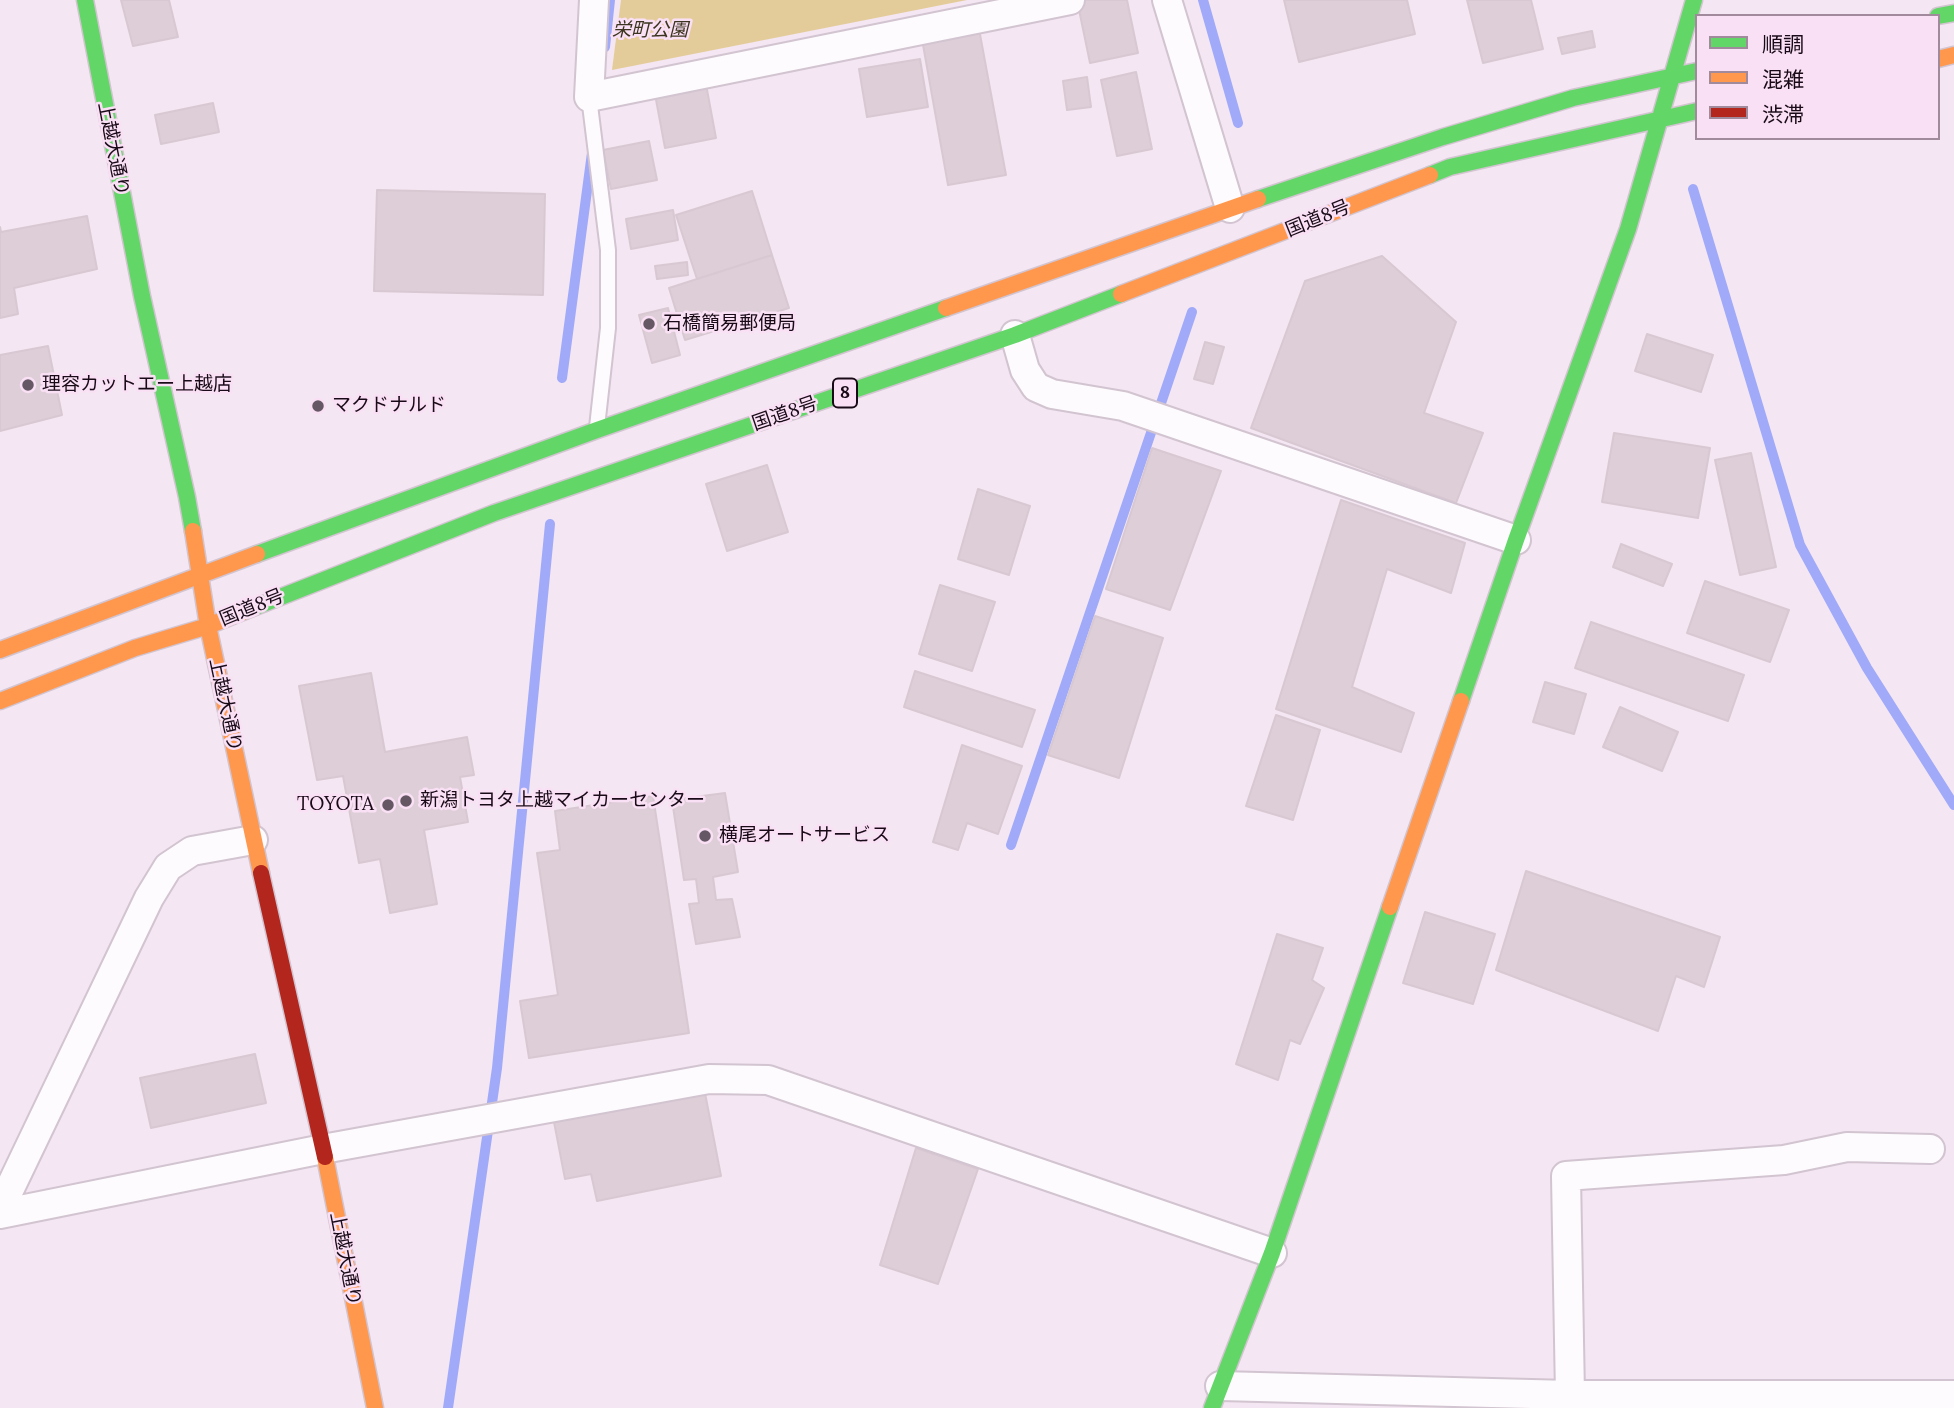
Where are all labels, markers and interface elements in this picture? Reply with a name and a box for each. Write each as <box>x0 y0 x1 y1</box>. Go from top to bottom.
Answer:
legend <box>1695 14 1940 140</box>
park label: 栄町公園 <box>612 20 688 42</box>
text: 順調 <box>1762 31 1804 58</box>
text: 混雑 <box>1762 66 1804 93</box>
street label: 上越大通り <box>93 100 133 198</box>
text: 渋滞 <box>1762 101 1804 128</box>
street label: 国道8号 <box>1282 196 1354 242</box>
place label: 石橋簡易郵便局 <box>663 313 796 335</box>
marker: 石橋簡易郵便局 <box>641 316 657 332</box>
place label: 理容カットエー上越店 <box>42 374 232 396</box>
marker: 理容カットエー上越店 <box>20 377 36 393</box>
road number: 8 <box>833 379 857 408</box>
street label: 国道8号 <box>749 392 821 436</box>
place label: マクドナルド <box>332 395 446 417</box>
marker: マクドナルド <box>310 398 326 414</box>
street label: 国道8号 <box>216 585 288 631</box>
street label: 上越大通り <box>204 656 246 754</box>
place label: 新潟トヨタ上越マイカーセンター <box>420 790 705 812</box>
marker: 新潟トヨタ上越マイカーセンター <box>398 793 414 809</box>
place label: TOYOTA <box>297 794 374 816</box>
marker: TOYOTA <box>380 797 396 813</box>
place label: 横尾オートサービス <box>719 825 890 847</box>
marker: 横尾オートサービス <box>697 828 713 844</box>
street label: 上越大通り <box>325 1210 365 1308</box>

